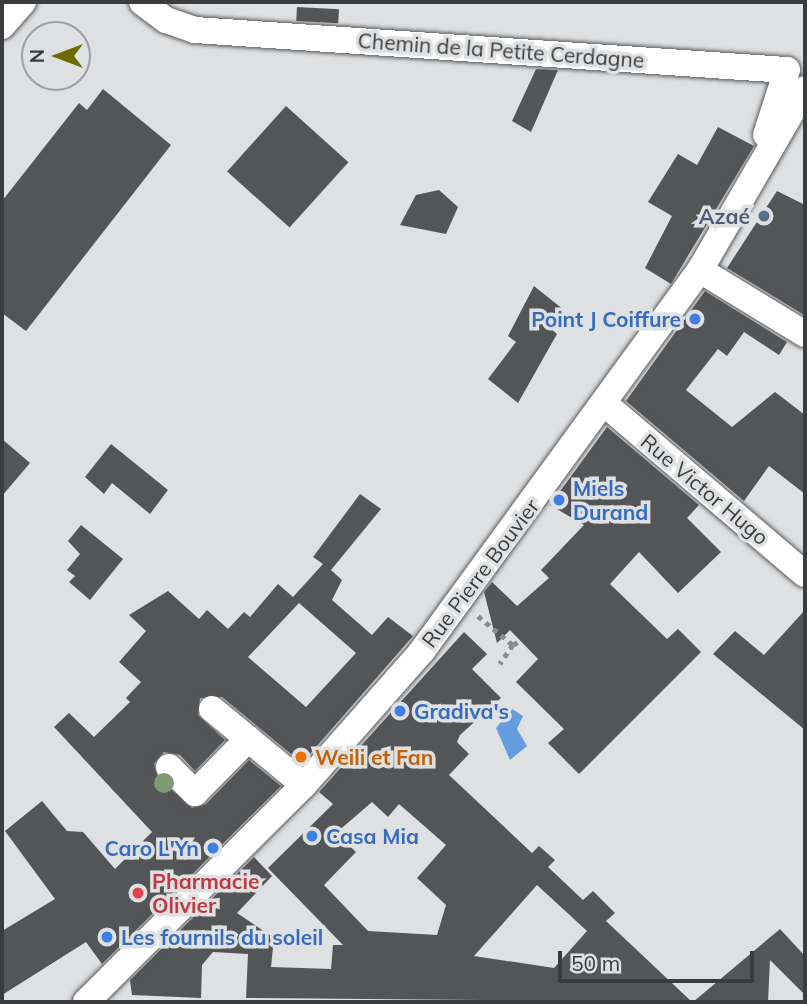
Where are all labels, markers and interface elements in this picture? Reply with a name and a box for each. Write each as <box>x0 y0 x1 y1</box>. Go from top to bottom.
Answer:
north arrow <box>21 21 91 91</box>
street label: Chemin de la Petite Cerdagne <box>357 27 645 73</box>
text: N <box>25 49 49 63</box>
place label: Azaé <box>699 203 750 229</box>
marker: Azaé <box>756 208 772 224</box>
place label: Point J Coiffure <box>531 306 681 332</box>
marker: Point J Coiffure <box>687 311 703 327</box>
street label: Rue Victor Hugo <box>636 428 774 550</box>
place label: Miels Durand <box>573 475 648 525</box>
marker: Miels Durand <box>551 492 567 508</box>
street label: Rue Pierre Bouvier <box>416 494 544 652</box>
place label: Gradiva's <box>414 698 509 724</box>
marker: Gradiva's <box>392 703 408 719</box>
place label: Weili et Fan <box>315 744 433 770</box>
marker: Weili et Fan <box>293 749 309 765</box>
place label: Casa Mia <box>326 823 419 849</box>
marker: Casa Mia <box>304 828 320 844</box>
place label: Caro L'Yn <box>105 835 199 861</box>
marker: Caro L'Yn <box>205 840 221 856</box>
place label: Pharmacie Olivier <box>152 868 259 918</box>
marker: Pharmacie Olivier <box>130 885 146 901</box>
place label: Les fournils du soleil <box>121 924 323 950</box>
marker: Les fournils du soleil <box>99 929 115 945</box>
scale bar <box>562 937 758 981</box>
text: 50 m <box>571 950 620 976</box>

